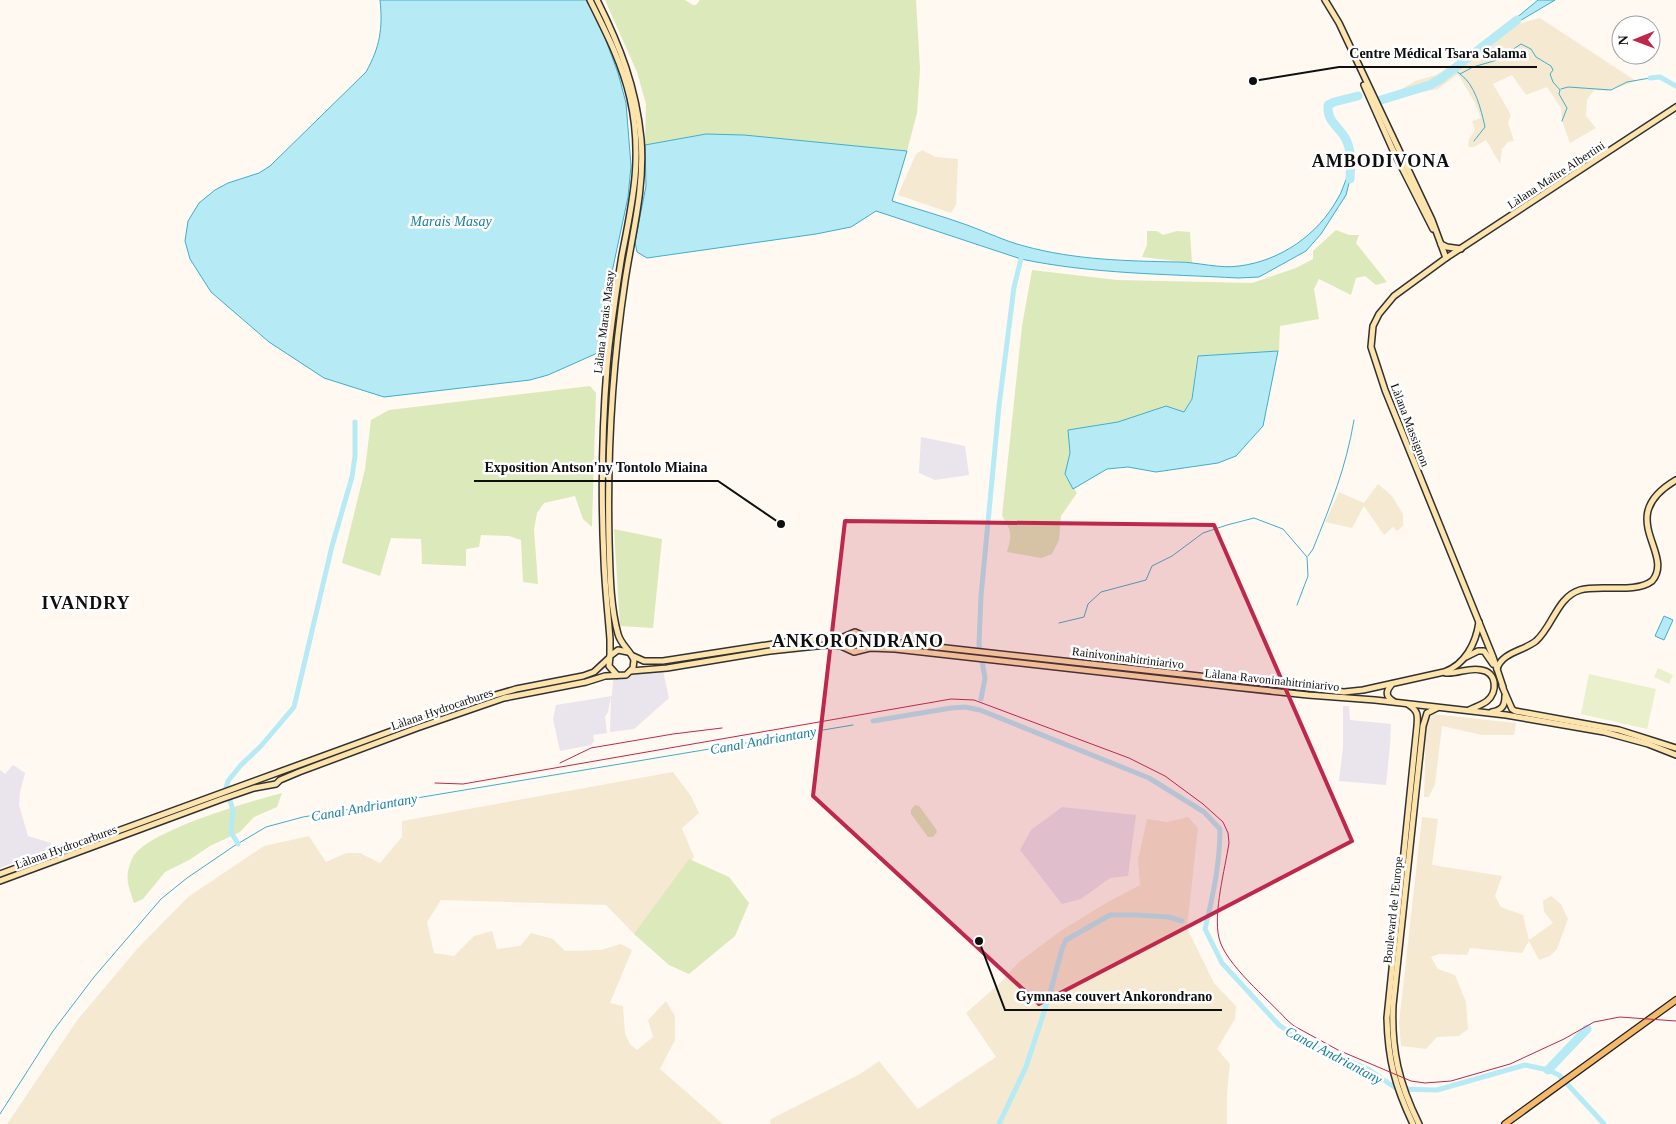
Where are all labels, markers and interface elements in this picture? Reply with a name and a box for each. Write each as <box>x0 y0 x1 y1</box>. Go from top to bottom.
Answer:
north arrow <box>1611 15 1661 65</box>
text: N <box>1616 35 1631 45</box>
callout: Centre Médical Tsara Salama <box>1339 38 1537 67</box>
text: Centre Médical Tsara Salama <box>1349 46 1527 61</box>
street label: Làlana Maître Albertini <box>1505 138 1608 212</box>
district label: AMBODIVONA <box>1312 151 1450 171</box>
water label: Marais Masay <box>409 214 492 229</box>
street label: Làlana Marais Masay <box>591 270 617 374</box>
street label: Làlana Massignon <box>1388 381 1432 469</box>
callout: Exposition Antson'ny Tontolo Miaina <box>474 452 718 481</box>
text: Exposition Antson'ny Tontolo Miaina <box>485 460 707 475</box>
district label: IVANDRY <box>41 593 131 613</box>
district label: ANKORONDRANO <box>772 631 944 651</box>
street label: Rainivoninahitriniarivo <box>1071 644 1185 672</box>
street label: Làlana Ravoninahitriniarivo <box>1204 666 1340 694</box>
street label: Làlana Hydrocarbures <box>389 685 495 733</box>
water label: Canal Andriantany <box>709 724 818 757</box>
water label: Canal Andriantany <box>310 791 419 824</box>
street label: Làlana Hydrocarbures <box>13 822 119 872</box>
street label: Boulevard de l'Europe <box>1380 856 1406 964</box>
callout: Gymnase couvert Ankorondrano <box>1005 981 1222 1010</box>
text: Gymnase couvert Ankorondrano <box>1016 989 1212 1004</box>
water label: Canal Andriantany <box>1283 1024 1385 1088</box>

